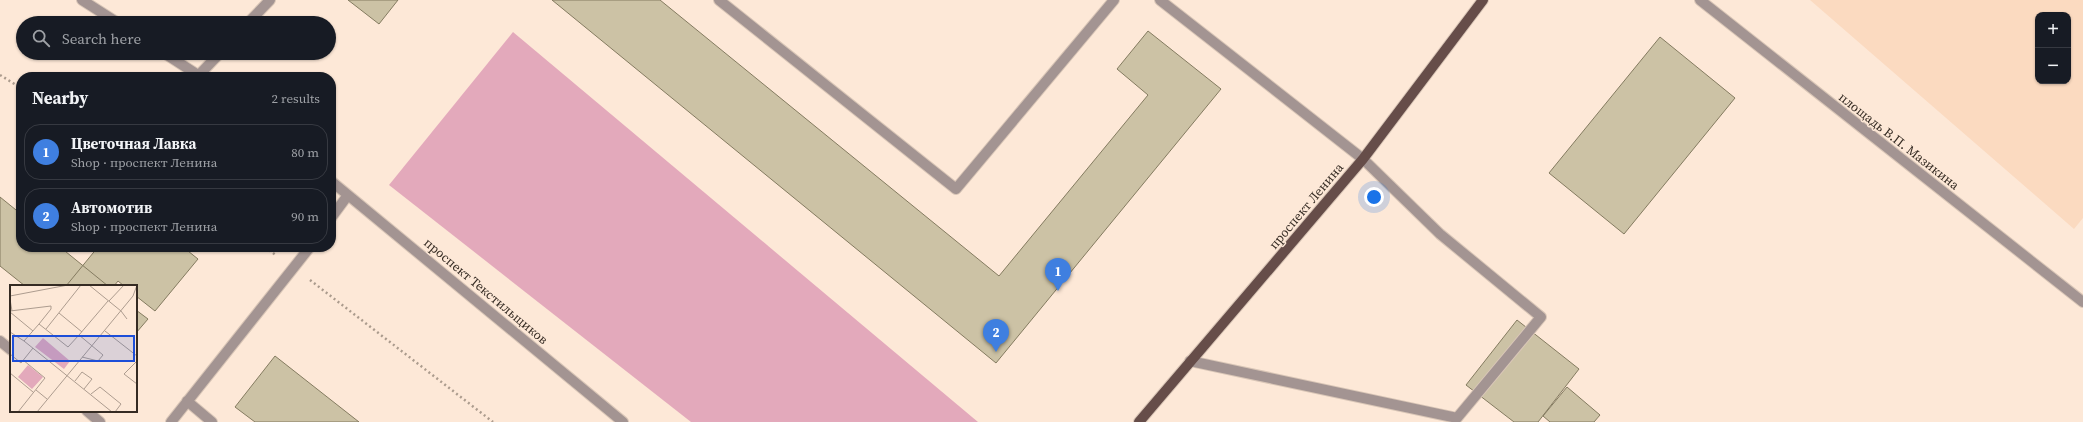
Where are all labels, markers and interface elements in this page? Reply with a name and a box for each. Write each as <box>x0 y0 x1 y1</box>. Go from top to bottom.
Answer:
map controls <box>2035 12 2071 84</box>
button: + <box>2035 12 2071 48</box>
search box <box>16 16 336 60</box>
icon: search <box>30 27 52 49</box>
text: Search here <box>62 28 141 49</box>
button: − <box>2035 48 2071 84</box>
text: Nearby <box>32 86 88 110</box>
street label: площадь В.П. Мазикина <box>1835 89 1963 194</box>
text: 2 results <box>272 90 320 107</box>
text: Цветочная Лавка <box>71 133 197 154</box>
text: 1 <box>42 144 50 161</box>
text: 80 m <box>291 144 319 161</box>
text: Shop · проспект Ленина <box>71 154 217 171</box>
street label: проспект Ленина <box>1265 159 1347 253</box>
your location <box>1364 187 1384 207</box>
text: Автомотив <box>71 197 152 218</box>
text: 2 <box>42 208 50 225</box>
text: 90 m <box>291 208 319 225</box>
text: Shop · проспект Ленина <box>71 218 217 235</box>
street label: проспект Текстильщиков <box>420 234 552 348</box>
pin: 1 <box>1045 258 1071 291</box>
inset map <box>10 285 137 412</box>
pin: 2 <box>983 319 1009 352</box>

